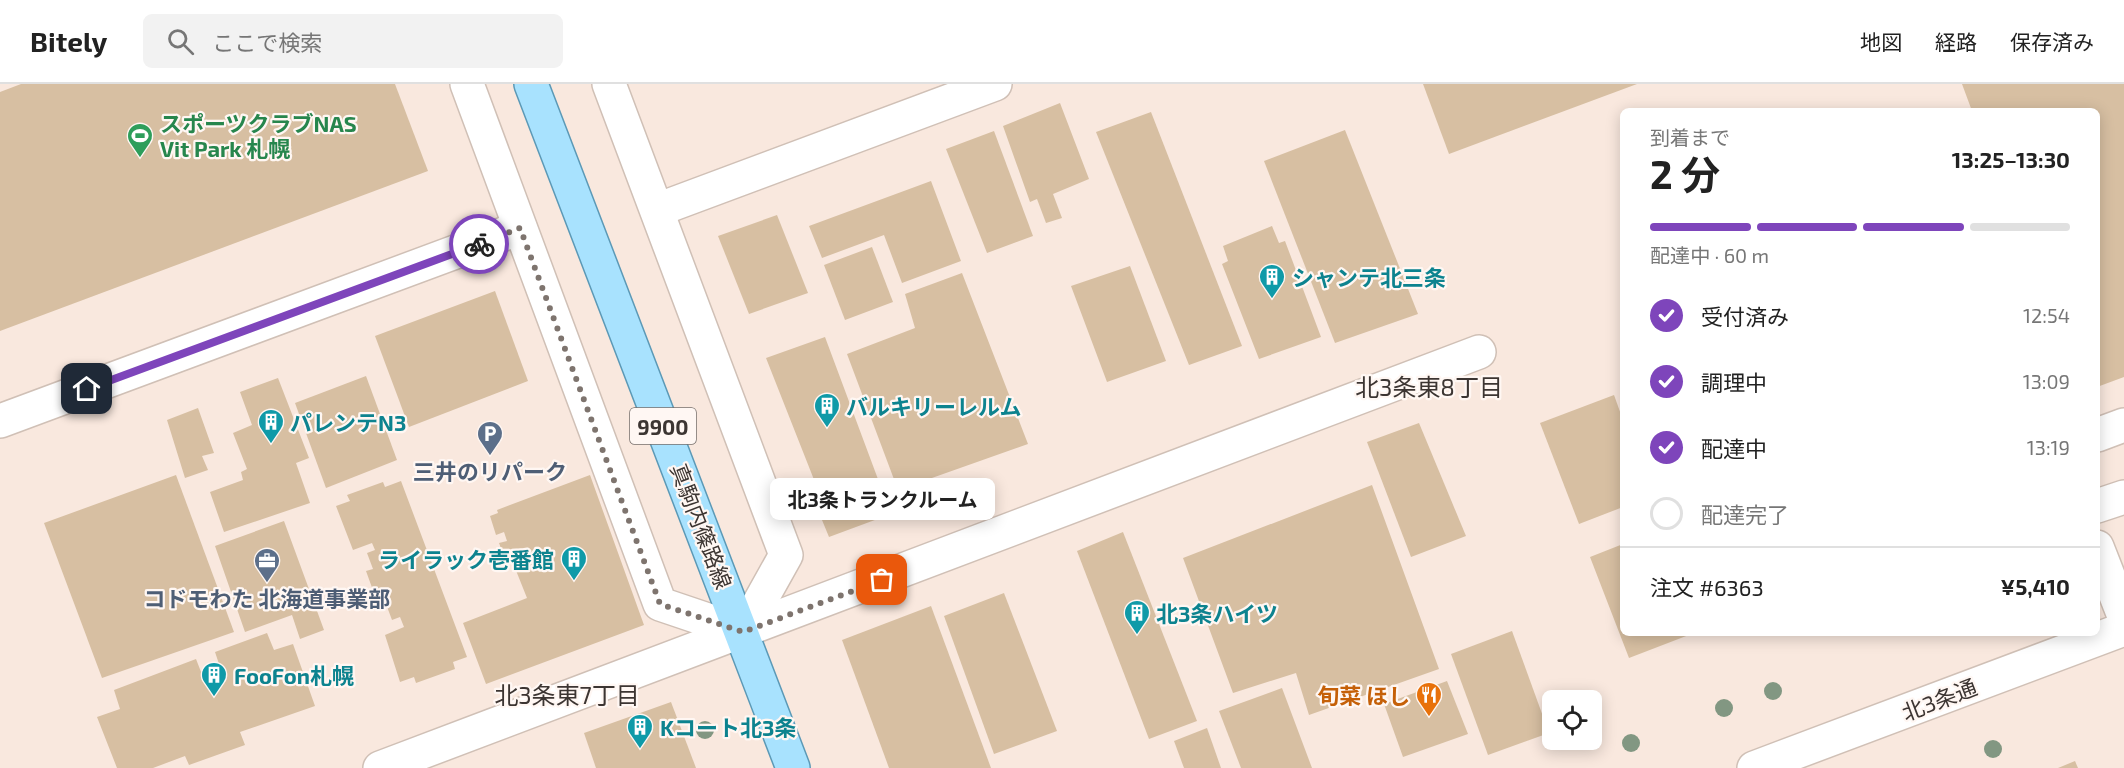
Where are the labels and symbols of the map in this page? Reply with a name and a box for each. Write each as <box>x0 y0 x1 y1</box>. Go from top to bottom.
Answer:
place label: スポーツクラブNAS Vit Park 札幌 <box>160 110 357 161</box>
sports icon: スポーツクラブNAS Vit Park 札幌 <box>125 121 155 159</box>
courier <box>449 214 509 274</box>
building icon: シャンテ北三条 <box>1257 262 1287 300</box>
place label: シャンテ北三条 <box>1292 264 1446 290</box>
pin <box>61 363 112 414</box>
district label: 北3条東8丁目 <box>1355 372 1503 401</box>
building icon: バルキリーレルム <box>812 391 842 429</box>
place label: バルキリーレルム <box>846 393 1022 419</box>
building icon: パレンテN3 <box>256 407 286 445</box>
road number: 9900 <box>630 408 696 444</box>
place label: パレンテN3 <box>290 409 406 435</box>
parking icon: 三井のリパーク <box>475 419 505 457</box>
place label: 三井のリパーク <box>413 458 567 484</box>
street label: 真駒内篠路線 <box>666 460 738 592</box>
callout: 北3条トランクルーム <box>770 478 994 520</box>
building icon: ライラック壱番館 <box>559 544 589 582</box>
office icon: コドモわた 北海道事業部 <box>252 546 282 584</box>
place label: ライラック壱番館 <box>378 546 554 572</box>
pin <box>856 554 907 605</box>
place label: コドモわた 北海道事業部 <box>144 585 390 611</box>
building icon: 北3条ハイツ <box>1122 598 1152 636</box>
place label: 北3条ハイツ <box>1156 600 1278 626</box>
building icon: FooFon札幌 <box>199 660 229 698</box>
place label: FooFon札幌 <box>234 662 354 688</box>
street label: 北3条通 <box>1898 673 1980 725</box>
district label: 北3条東7丁目 <box>494 680 640 709</box>
restaurant icon: 旬菜 ほし <box>1414 680 1444 718</box>
place label: 旬菜 ほし <box>1317 682 1410 708</box>
building icon: Kコート北3条 <box>625 712 655 750</box>
place label: Kコート北3条 <box>660 714 796 740</box>

